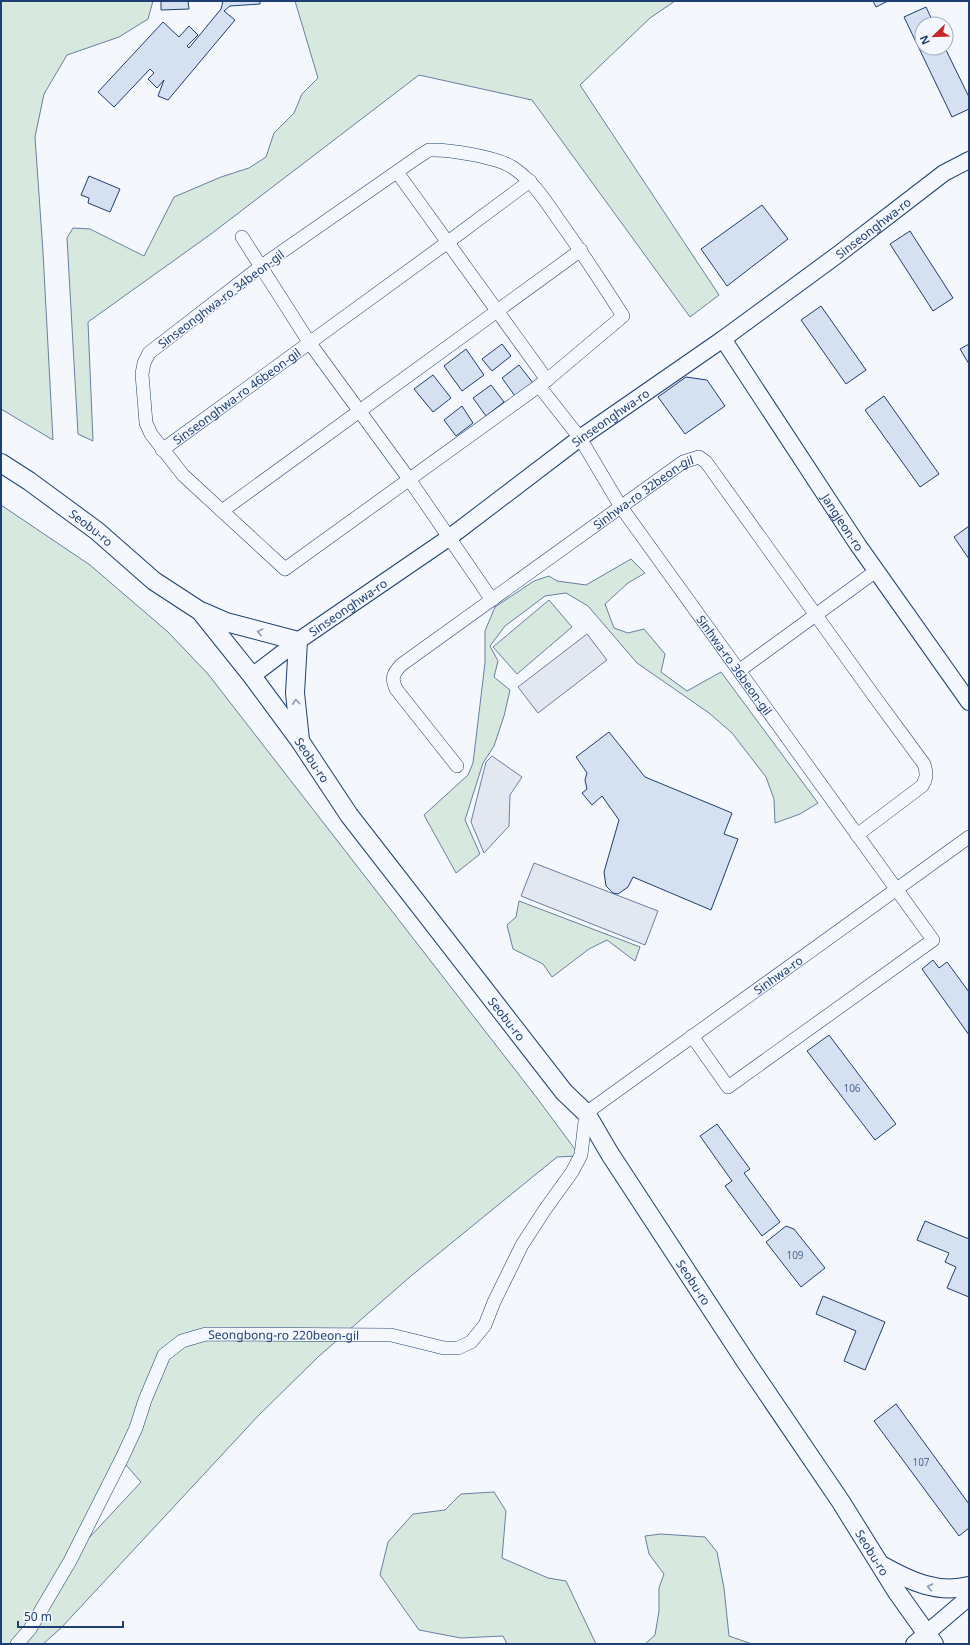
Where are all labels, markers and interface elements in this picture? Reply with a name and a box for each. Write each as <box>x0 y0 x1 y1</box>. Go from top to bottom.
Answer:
north arrow <box>914 16 954 56</box>
text: N <box>916 33 933 47</box>
street label: Sinseonghwa-ro <box>832 193 914 262</box>
street label: Sinseonghwa-ro 34beon-gil <box>154 246 288 352</box>
street label: Sinseonghwa-ro 46beon-gil <box>169 344 304 448</box>
street label: Sinseonghwa-ro <box>568 384 652 450</box>
street label: Sinhwa-ro 32beon-gil <box>589 451 696 533</box>
street label: Jangjeon-ro <box>817 489 868 554</box>
street label: Seobu-ro <box>66 505 117 550</box>
street label: Sinseonghwa-ro <box>305 574 390 640</box>
street label: Sinhwa-ro 36beon-gil <box>693 611 777 718</box>
one-way arrow <box>257 628 263 636</box>
one-way arrow <box>292 699 301 705</box>
street label: Seobu-ro <box>291 734 334 786</box>
street label: Sinhwa-ro <box>750 951 806 998</box>
street label: Seobu-ro <box>485 993 530 1044</box>
house number: 106 <box>843 1081 861 1095</box>
house number: 109 <box>786 1248 804 1262</box>
street label: Seobu-ro <box>673 1256 715 1308</box>
street label: Seongbong-ro 220beon-gil <box>208 1326 359 1343</box>
house number: 107 <box>912 1455 930 1469</box>
street label: Seobu-ro <box>852 1526 893 1579</box>
one-way arrow <box>927 1583 934 1592</box>
scale bar <box>18 1603 123 1629</box>
text: 50 m <box>24 1608 52 1625</box>

